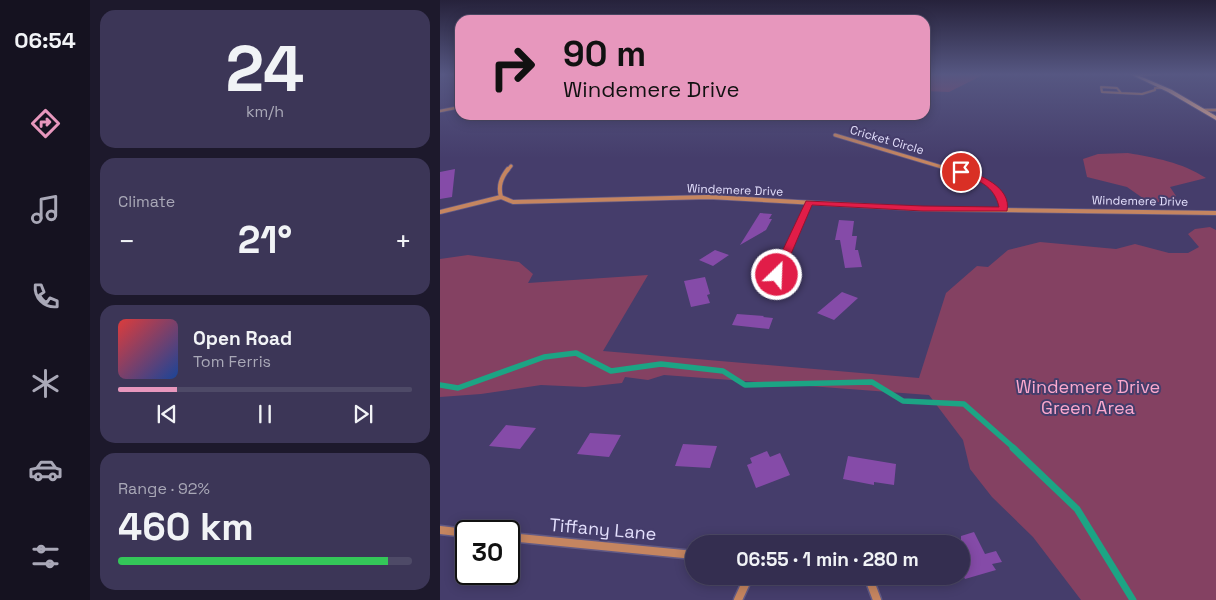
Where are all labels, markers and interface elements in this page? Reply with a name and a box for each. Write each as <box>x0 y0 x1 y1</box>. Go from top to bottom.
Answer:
text: 06:54 <box>14 26 76 54</box>
text: 24 <box>226 27 304 110</box>
text: 90 m <box>563 32 646 76</box>
icon: right <box>480 35 545 100</box>
text: Windemere Drive <box>563 75 740 103</box>
text: km/h <box>246 101 284 122</box>
icon: directions <box>28 106 63 141</box>
street label: Cricket Circle <box>848 122 926 158</box>
pin <box>940 151 982 193</box>
icon: arrive <box>947 158 975 186</box>
street label: Windemere Drive <box>687 180 783 200</box>
text: Climate <box>118 191 175 212</box>
icon: music <box>28 192 63 227</box>
street label: Windemere Drive <box>1092 192 1188 210</box>
text: 21° <box>238 216 292 264</box>
text: − <box>118 223 135 259</box>
text: + <box>395 223 412 259</box>
position arrow <box>750 248 802 300</box>
icon: phone <box>28 279 63 314</box>
text: Open Road <box>193 326 292 351</box>
text: Tom Ferris <box>193 351 271 372</box>
icon: climate <box>28 366 63 401</box>
park label: Windemere Drive Green Area <box>1016 375 1160 419</box>
icon: previous <box>153 400 181 428</box>
icon: pause <box>251 400 279 428</box>
icon: next <box>349 400 377 428</box>
icon: car <box>28 452 63 487</box>
text: Range · 92% <box>118 478 210 499</box>
text: 460 km <box>118 503 254 551</box>
street label: Tiffany Lane <box>549 513 657 545</box>
speed limit sign: 30 <box>455 520 520 585</box>
icon: filters <box>28 539 63 574</box>
text: 06:55 · 1 min · 280 m <box>736 547 919 572</box>

